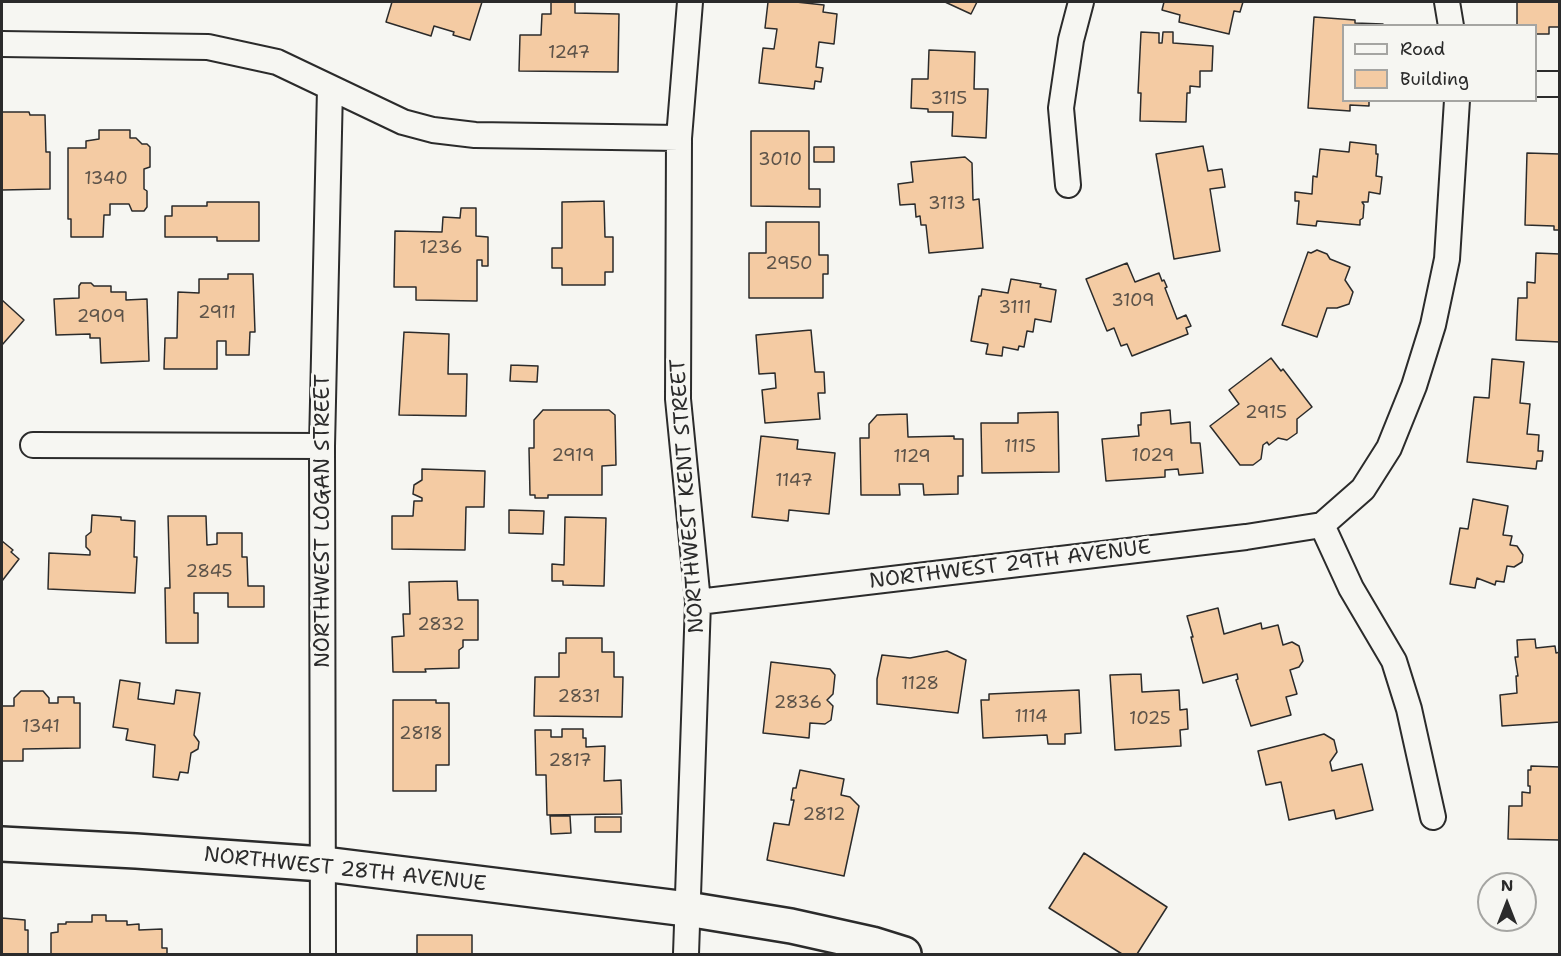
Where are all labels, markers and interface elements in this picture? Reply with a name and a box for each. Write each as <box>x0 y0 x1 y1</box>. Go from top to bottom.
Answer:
legend <box>1342 24 1537 102</box>
text: Road <box>1400 37 1445 61</box>
house number: 1247 <box>548 42 590 64</box>
text: Building <box>1400 67 1469 91</box>
house number: 3115 <box>931 88 967 110</box>
house number: 3010 <box>758 149 802 171</box>
house number: 1340 <box>84 168 128 190</box>
house number: 3113 <box>928 193 966 215</box>
house number: 1236 <box>419 237 463 259</box>
house number: 2950 <box>765 253 813 275</box>
house number: 3109 <box>1111 290 1155 312</box>
house number: 3111 <box>999 297 1031 319</box>
house number: 2911 <box>198 302 236 324</box>
house number: 2909 <box>77 306 125 328</box>
street label: NORTHWEST KENT STREET <box>666 358 710 634</box>
street label: NORTHWEST LOGAN STREET <box>311 374 337 668</box>
house number: 2915 <box>1245 402 1287 424</box>
house number: 1115 <box>1004 436 1036 458</box>
house number: 2919 <box>551 445 595 467</box>
house number: 1029 <box>1132 445 1174 467</box>
house number: 1129 <box>893 446 931 468</box>
house number: 1147 <box>775 470 813 492</box>
street label: NORTHWEST 29TH AVENUE <box>868 535 1152 595</box>
house number: 2845 <box>185 561 233 583</box>
house number: 2832 <box>417 614 465 636</box>
house number: 1128 <box>901 673 939 695</box>
house number: 2831 <box>558 686 600 708</box>
house number: 2836 <box>774 692 822 714</box>
house number: 1114 <box>1014 706 1048 728</box>
house number: 1025 <box>1129 708 1171 730</box>
house number: 1341 <box>22 716 60 738</box>
house number: 2818 <box>399 723 443 745</box>
house number: 2817 <box>548 750 592 772</box>
house number: 2812 <box>802 804 846 826</box>
street label: NORTHWEST 28TH AVENUE <box>202 843 488 897</box>
north arrow <box>1477 872 1537 932</box>
text: N <box>1501 875 1513 896</box>

